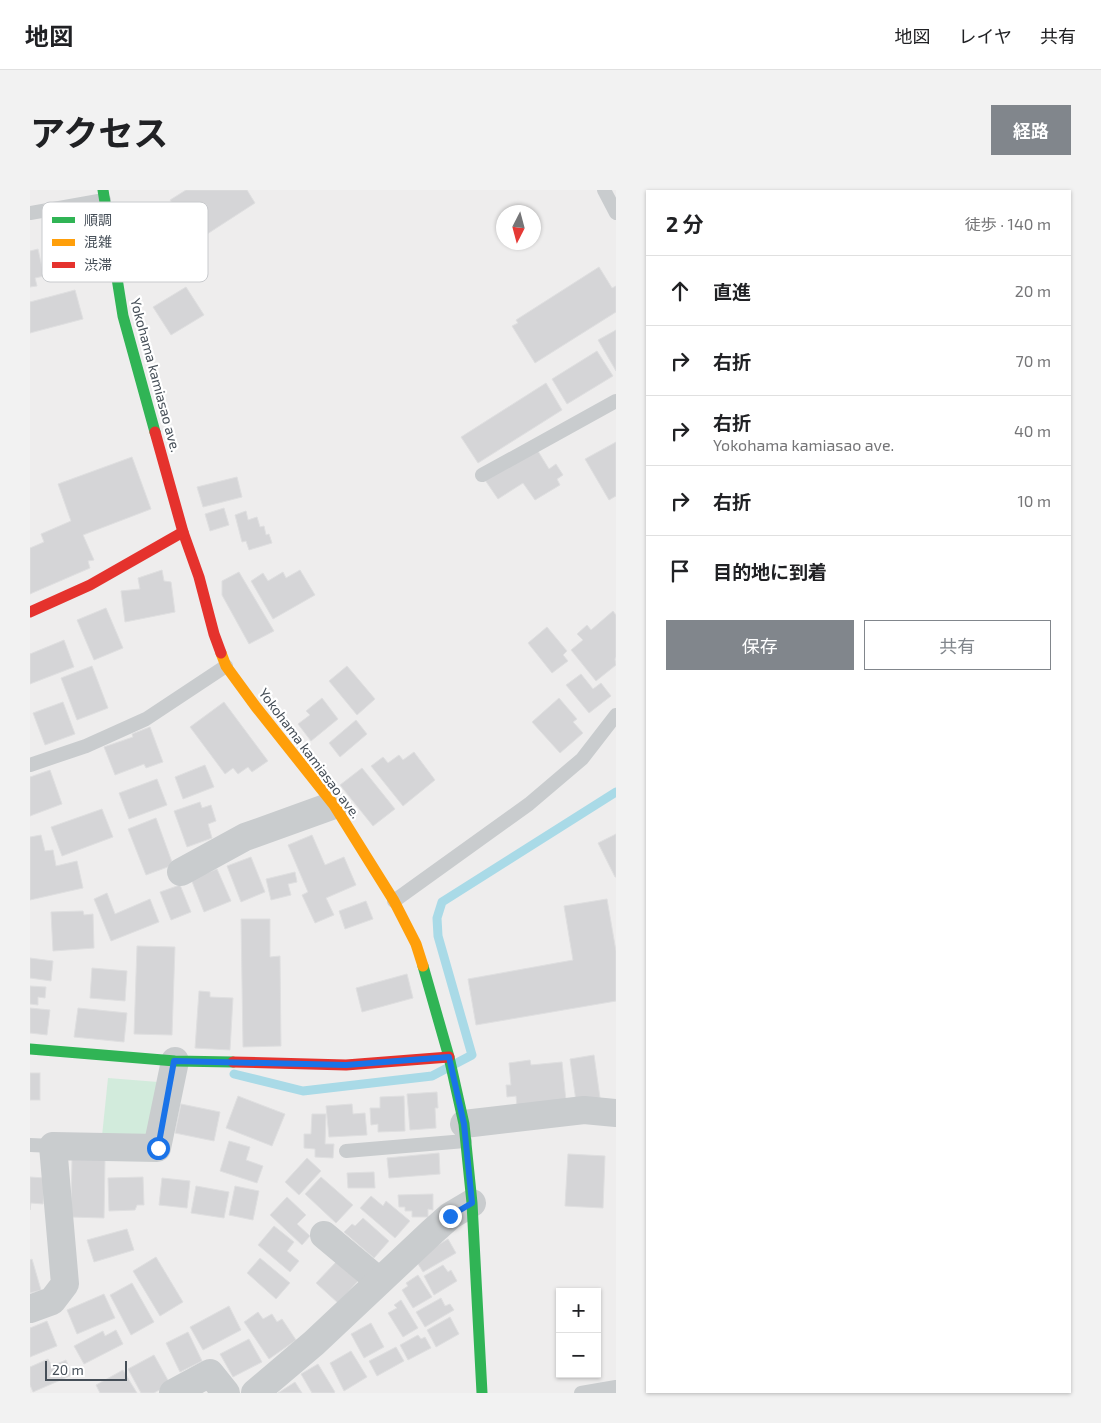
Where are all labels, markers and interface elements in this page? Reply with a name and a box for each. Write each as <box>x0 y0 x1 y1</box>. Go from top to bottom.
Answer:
text: 地図 <box>25 21 73 50</box>
text: 地図 <box>895 25 931 47</box>
text: レイヤ <box>959 25 1012 47</box>
text: 共有 <box>1040 25 1076 47</box>
button: 経路 <box>991 105 1071 155</box>
text: アクセス <box>30 111 168 153</box>
legend <box>42 202 208 282</box>
north arrow <box>496 205 541 250</box>
text: 順調 <box>84 211 112 228</box>
text: 2 分 <box>666 211 704 236</box>
text: 徒歩 · 140 m <box>965 214 1051 233</box>
text: 混雑 <box>84 233 112 250</box>
text: 渋滞 <box>84 256 112 273</box>
icon: ahead <box>666 277 694 305</box>
text: 直進 <box>713 280 751 303</box>
text: 20 m <box>1015 281 1051 300</box>
street label: Yokohama kamiasao ave. <box>127 296 185 454</box>
icon: right <box>666 347 694 375</box>
text: 右折 <box>713 350 751 373</box>
text: 70 m <box>1016 351 1051 370</box>
text: 右折 <box>713 411 751 434</box>
icon: right <box>666 417 694 445</box>
text: 40 m <box>1014 421 1051 440</box>
text: Yokohama kamiasao ave. <box>713 435 894 454</box>
icon: right <box>666 487 694 515</box>
text: 右折 <box>713 490 751 513</box>
text: 10 m <box>1017 491 1051 510</box>
icon: arrive <box>666 557 694 585</box>
text: 目的地に到着 <box>713 560 827 583</box>
button: 保存 <box>666 620 854 670</box>
button: 共有 <box>864 620 1051 670</box>
street label: Yokohama kamiasao ave. <box>255 685 365 821</box>
route start <box>147 1137 170 1160</box>
route end <box>439 1205 462 1228</box>
map controls <box>556 1288 601 1378</box>
button: + <box>556 1288 601 1333</box>
button: − <box>556 1333 601 1378</box>
scale bar <box>45 1358 128 1381</box>
text: 20 m <box>52 1361 84 1378</box>

